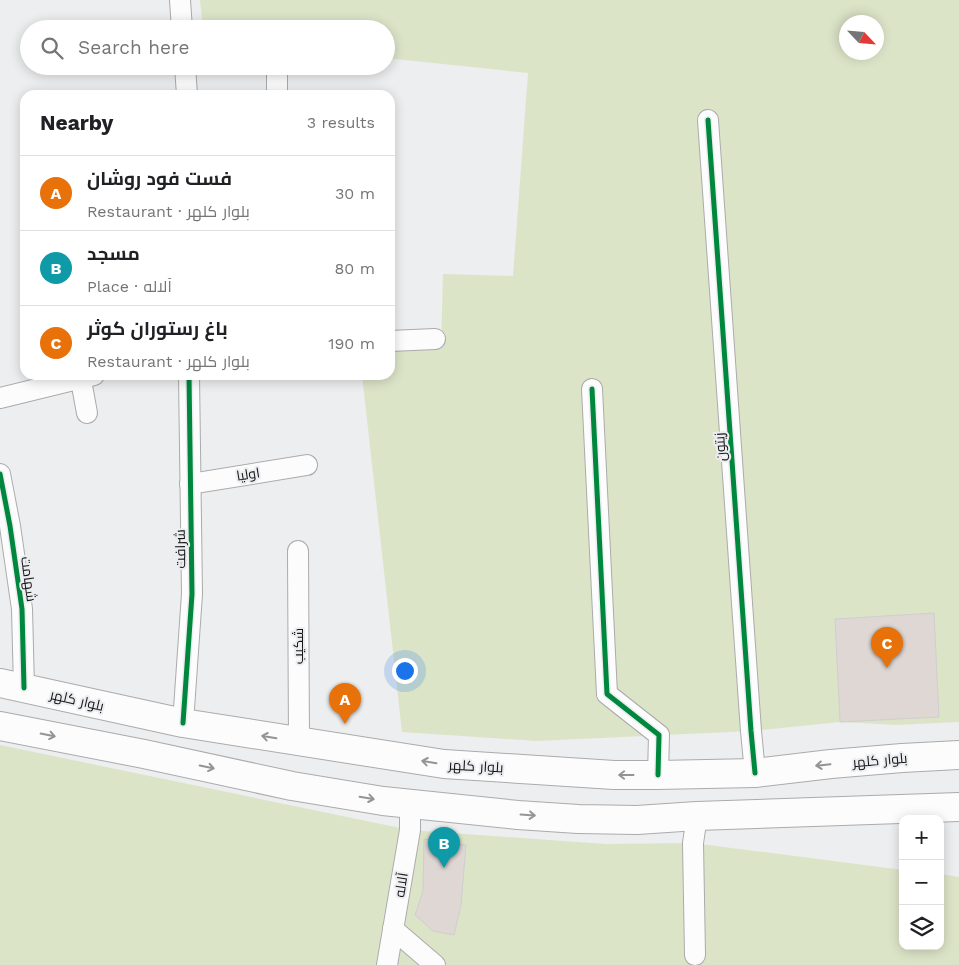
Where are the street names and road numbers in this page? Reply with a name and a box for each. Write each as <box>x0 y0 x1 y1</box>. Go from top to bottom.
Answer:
street label: زیتون <box>711 432 729 462</box>
street label: اولیا <box>235 464 261 484</box>
street label: شرافت <box>172 529 188 569</box>
street label: شهامت <box>18 555 40 603</box>
street label: شکیب <box>290 628 306 664</box>
street label: بلوار کلهر <box>48 686 106 714</box>
street label: بلوار کلهر <box>851 750 908 770</box>
street label: بلوار کلهر <box>447 757 504 775</box>
street label: آلاله <box>391 871 411 898</box>

